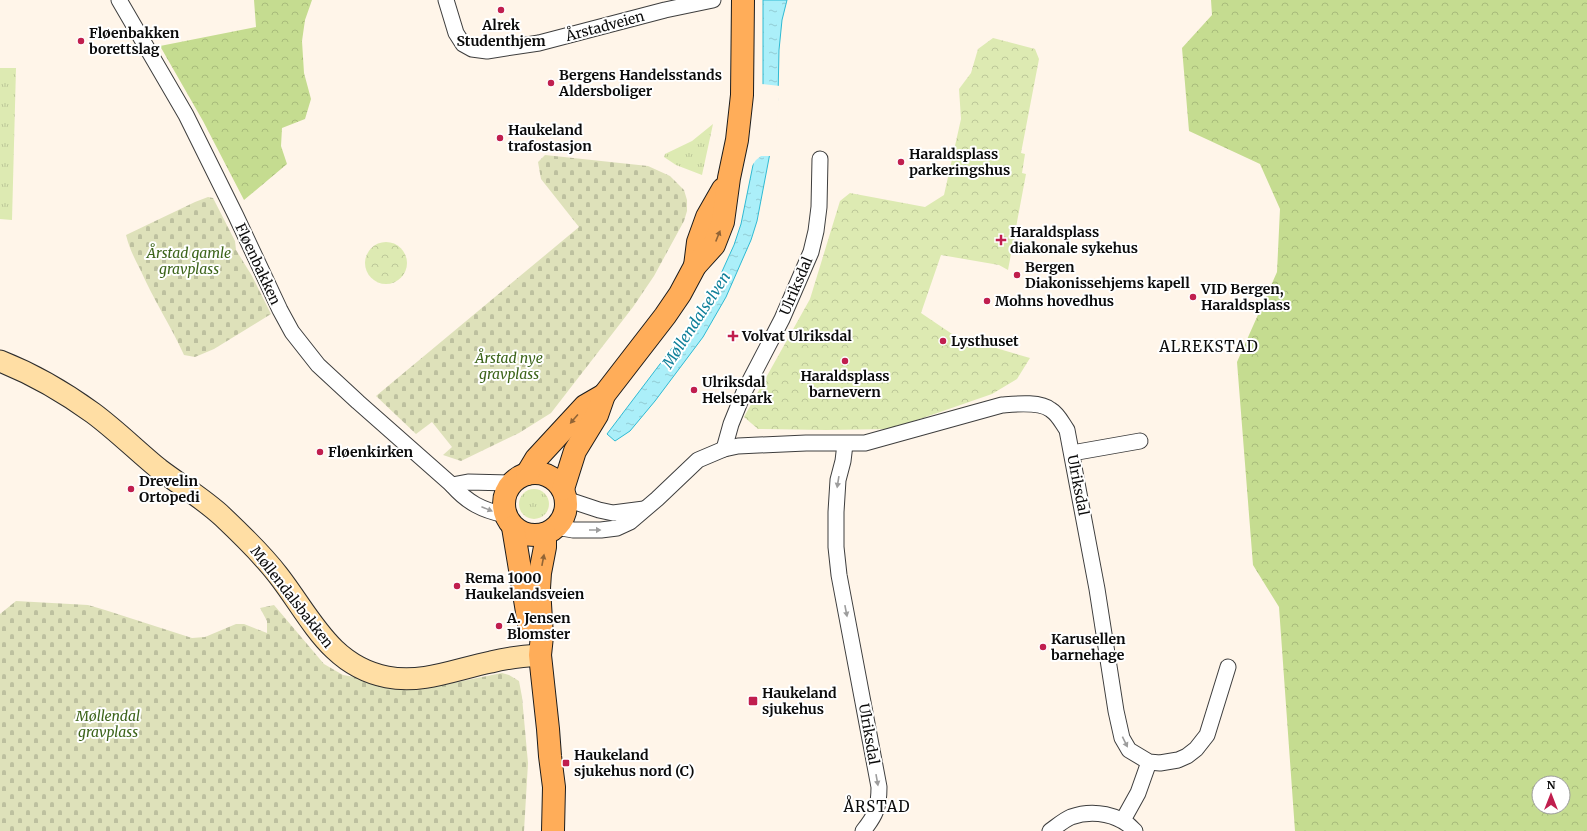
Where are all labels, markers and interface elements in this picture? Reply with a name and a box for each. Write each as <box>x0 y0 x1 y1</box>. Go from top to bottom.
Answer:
marker: Alrek Studenthjem <box>496 5 506 15</box>
street label: Årstadveien <box>562 6 646 45</box>
place label: Alrek Studenthjem <box>456 16 546 50</box>
place label: Fløenbakken borettslag <box>89 24 180 58</box>
marker: Fløenbakken borettslag <box>76 36 86 46</box>
place label: Bergens Handelsstands Aldersboliger <box>558 66 722 100</box>
marker: Bergens Handelsstands Aldersboliger <box>546 78 556 88</box>
place label: Haukeland trafostasjon <box>508 121 592 155</box>
marker: Haukeland trafostasjon <box>495 133 505 143</box>
place label: Haraldsplass parkeringshus <box>909 145 1010 179</box>
marker: Haraldsplass parkeringshus <box>896 157 906 167</box>
street label: Fløenbakken <box>231 220 285 308</box>
place label: Haraldsplass diakonale sykehus <box>1010 223 1138 257</box>
one-way arrow <box>716 229 722 241</box>
marker: Haraldsplass diakonale sykehus <box>995 234 1007 246</box>
park label: Årstad gamle gravplass <box>146 243 231 278</box>
street label: Ulriksdal <box>776 253 817 318</box>
place label: Bergen Diakonissehjems kapell <box>1025 258 1190 292</box>
water label: Møllendalselven <box>657 268 734 373</box>
marker: Bergen Diakonissehjems kapell <box>1012 270 1022 280</box>
place label: VID Bergen, Haraldsplass <box>1200 280 1290 314</box>
place label: Mohns hovedhus <box>995 292 1114 310</box>
marker: VID Bergen, Haraldsplass <box>1188 292 1198 302</box>
marker: Mohns hovedhus <box>982 296 992 306</box>
place label: Volvat Ulriksdal <box>741 327 852 345</box>
marker: Volvat Ulriksdal <box>727 330 739 342</box>
place label: Lysthuset <box>951 332 1019 350</box>
marker: Lysthuset <box>938 336 948 346</box>
district label: ALREKSTAD <box>1158 337 1259 356</box>
park label: Årstad nye gravplass <box>474 348 543 383</box>
marker: Haraldsplass barnevern <box>840 356 850 366</box>
place label: Haraldsplass barnevern <box>800 367 890 401</box>
place label: Ulriksdal Helsepark <box>702 373 773 407</box>
marker: Ulriksdal Helsepark <box>689 385 699 395</box>
one-way arrow <box>570 414 579 423</box>
place label: Fløenkirken <box>328 443 413 461</box>
marker: Fløenkirken <box>315 447 325 457</box>
street label: Ulriksdal <box>1063 453 1093 518</box>
place label: Drevelin Ortopedi <box>139 472 200 506</box>
one-way arrow <box>835 476 841 488</box>
marker: Drevelin Ortopedi <box>126 484 136 494</box>
one-way arrow <box>481 507 493 513</box>
one-way arrow <box>589 527 602 533</box>
street label: Møllendalsbakken <box>247 542 337 652</box>
one-way arrow <box>540 554 546 566</box>
place label: Rema 1000 Haukelandsveien <box>465 569 585 603</box>
marker: Rema 1000 Haukelandsveien <box>452 581 462 591</box>
one-way arrow <box>843 605 849 617</box>
place label: A. Jensen Blomster <box>506 609 571 643</box>
marker: A. Jensen Blomster <box>494 621 504 631</box>
place label: Karusellen barnehage <box>1051 630 1126 664</box>
marker: Karusellen barnehage <box>1038 642 1048 652</box>
place label: Haukeland sjukehus <box>762 684 837 718</box>
marker: Haukeland sjukehus <box>747 695 759 707</box>
street label: Ulriksdal <box>855 702 883 767</box>
park label: Møllendal gravplass <box>75 707 140 741</box>
one-way arrow <box>1122 736 1128 748</box>
place label: Haukeland sjukehus nord (C) <box>574 746 694 780</box>
marker: Haukeland sjukehus nord (C) <box>561 758 571 768</box>
one-way arrow <box>875 774 881 786</box>
north arrow <box>1531 775 1571 815</box>
text: N <box>1547 778 1556 792</box>
district label: ÅRSTAD <box>842 795 911 816</box>

